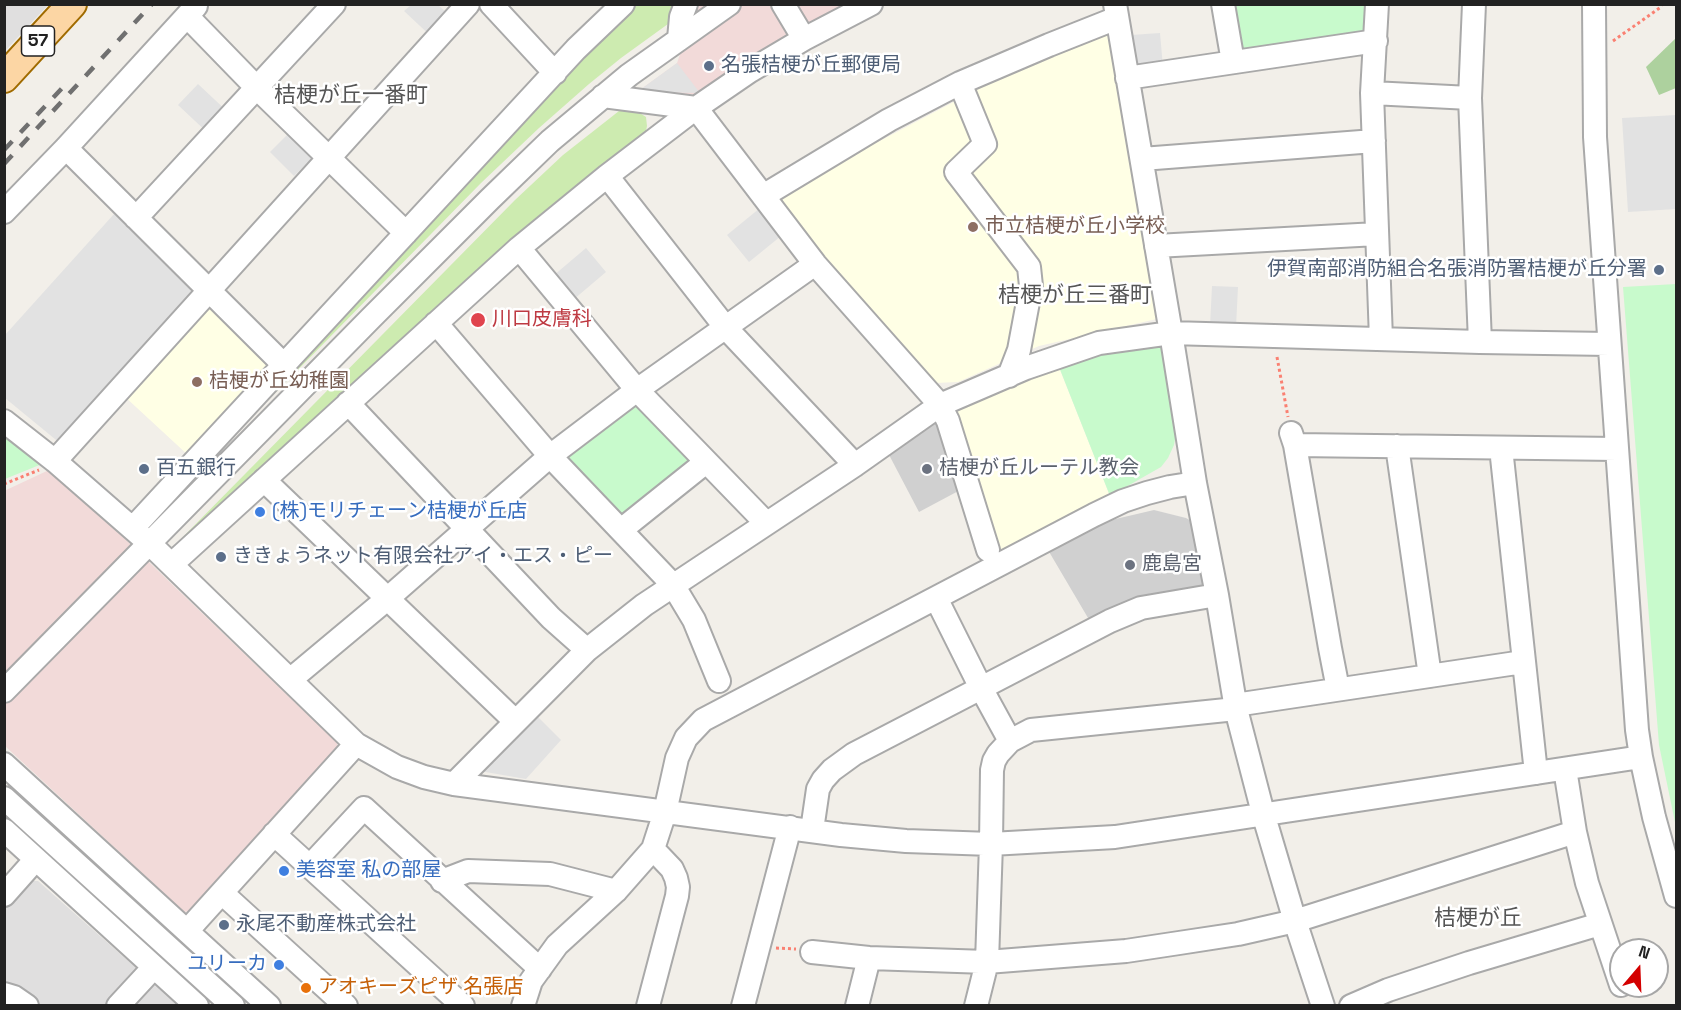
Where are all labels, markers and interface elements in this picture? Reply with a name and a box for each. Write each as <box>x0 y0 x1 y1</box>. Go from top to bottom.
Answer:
road number: 57 <box>22 26 54 56</box>
place label: 名張桔梗が丘郵便局 <box>721 54 901 78</box>
marker: 名張桔梗が丘郵便局 <box>702 59 716 73</box>
district label: 桔梗が丘一番町 <box>274 83 428 109</box>
place label: 市立桔梗が丘小学校 <box>985 215 1165 239</box>
marker: 市立桔梗が丘小学校 <box>966 220 980 234</box>
place label: 伊賀南部消防組合名張消防署桔梗が丘分署 <box>1267 258 1647 282</box>
marker: 伊賀南部消防組合名張消防署桔梗が丘分署 <box>1652 263 1666 277</box>
district label: 桔梗が丘三番町 <box>998 283 1152 309</box>
place label: 川口皮膚科 <box>492 308 592 332</box>
marker: 川口皮膚科 <box>469 311 487 329</box>
place label: 桔梗が丘幼稚園 <box>209 370 349 394</box>
marker: 桔梗が丘幼稚園 <box>190 375 204 389</box>
place label: 百五銀行 <box>156 457 236 481</box>
place label: 桔梗が丘ルーテル教会 <box>939 457 1139 481</box>
marker: 百五銀行 <box>137 462 151 476</box>
marker: 桔梗が丘ルーテル教会 <box>920 462 934 476</box>
place label: (株)モリチェーン桔梗が丘店 <box>272 500 527 524</box>
marker: (株)モリチェーン桔梗が丘店 <box>253 505 267 519</box>
place label: ききょうネット有限会社アイ・エス・ピー <box>233 545 613 569</box>
marker: ききょうネット有限会社アイ・エス・ピー <box>214 550 228 564</box>
place label: 鹿島宮 <box>1142 553 1202 577</box>
marker: 鹿島宮 <box>1123 558 1137 572</box>
place label: 美容室 私の部屋 <box>296 859 441 883</box>
marker: 美容室 私の部屋 <box>277 864 291 878</box>
district label: 桔梗が丘 <box>1434 906 1522 932</box>
place label: 永尾不動産株式会社 <box>236 913 416 937</box>
marker: 永尾不動産株式会社 <box>217 918 231 932</box>
north arrow <box>1609 938 1669 998</box>
text: N <box>1636 941 1653 964</box>
place label: ユリーカ <box>187 953 267 977</box>
marker: ユリーカ <box>272 958 286 972</box>
place label: アオキーズピザ 名張店 <box>318 976 523 1000</box>
marker: アオキーズピザ 名張店 <box>299 981 313 995</box>

